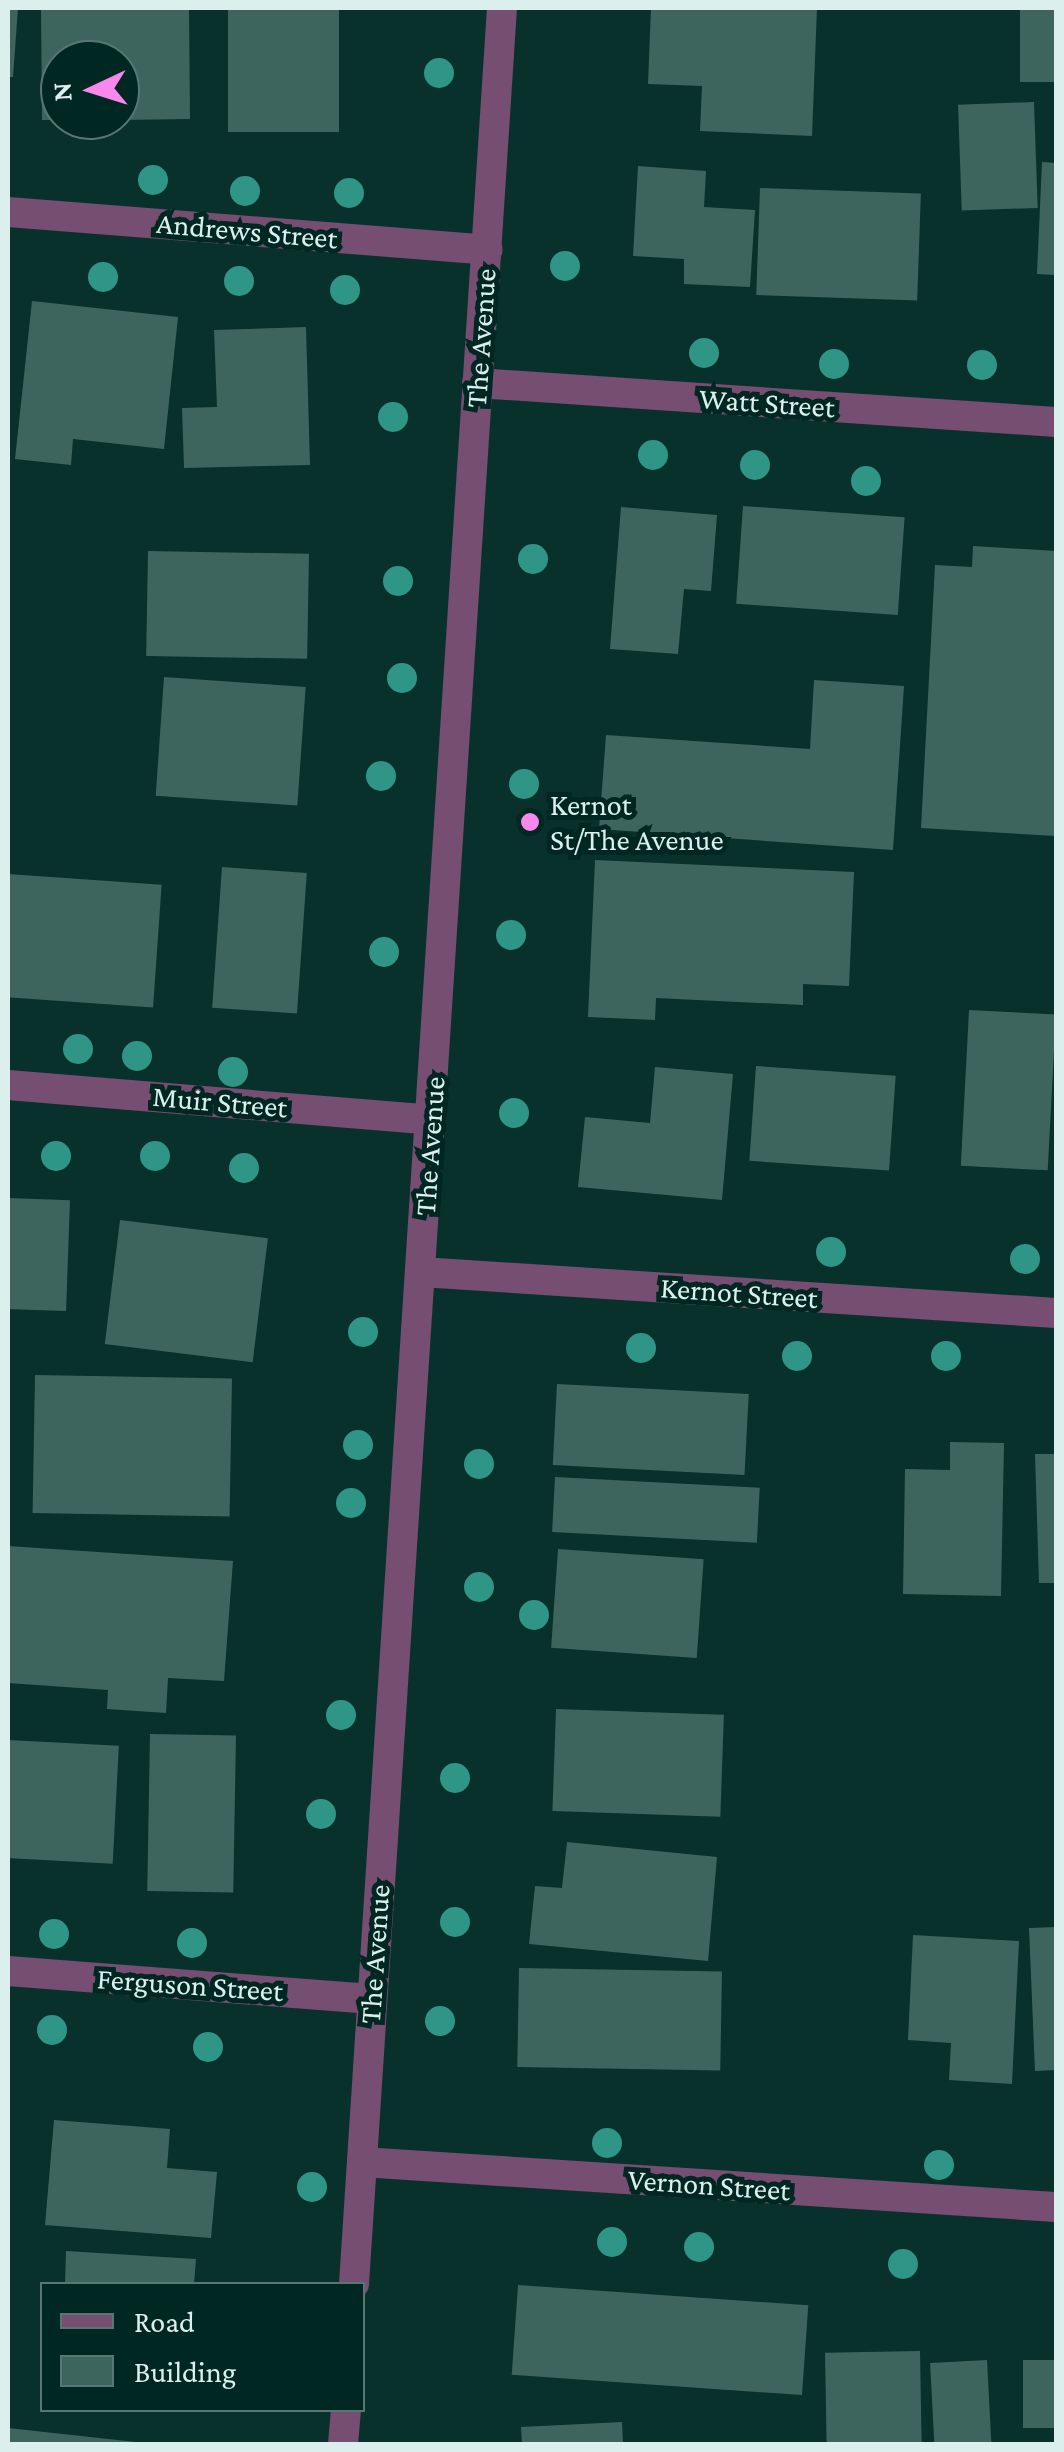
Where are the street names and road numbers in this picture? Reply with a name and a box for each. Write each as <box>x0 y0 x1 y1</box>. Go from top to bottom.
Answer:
street label: Andrews Street <box>155 205 339 257</box>
street label: The Avenue <box>458 267 504 409</box>
street label: Watt Street <box>698 380 836 426</box>
street label: The Avenue <box>407 1075 453 1217</box>
street label: Muir Street <box>151 1078 289 1126</box>
street label: Kernot Street <box>659 1270 819 1316</box>
street label: The Avenue <box>352 1883 398 2025</box>
street label: Ferguson Street <box>96 1961 284 2009</box>
street label: Vernon Street <box>627 2161 791 2209</box>

